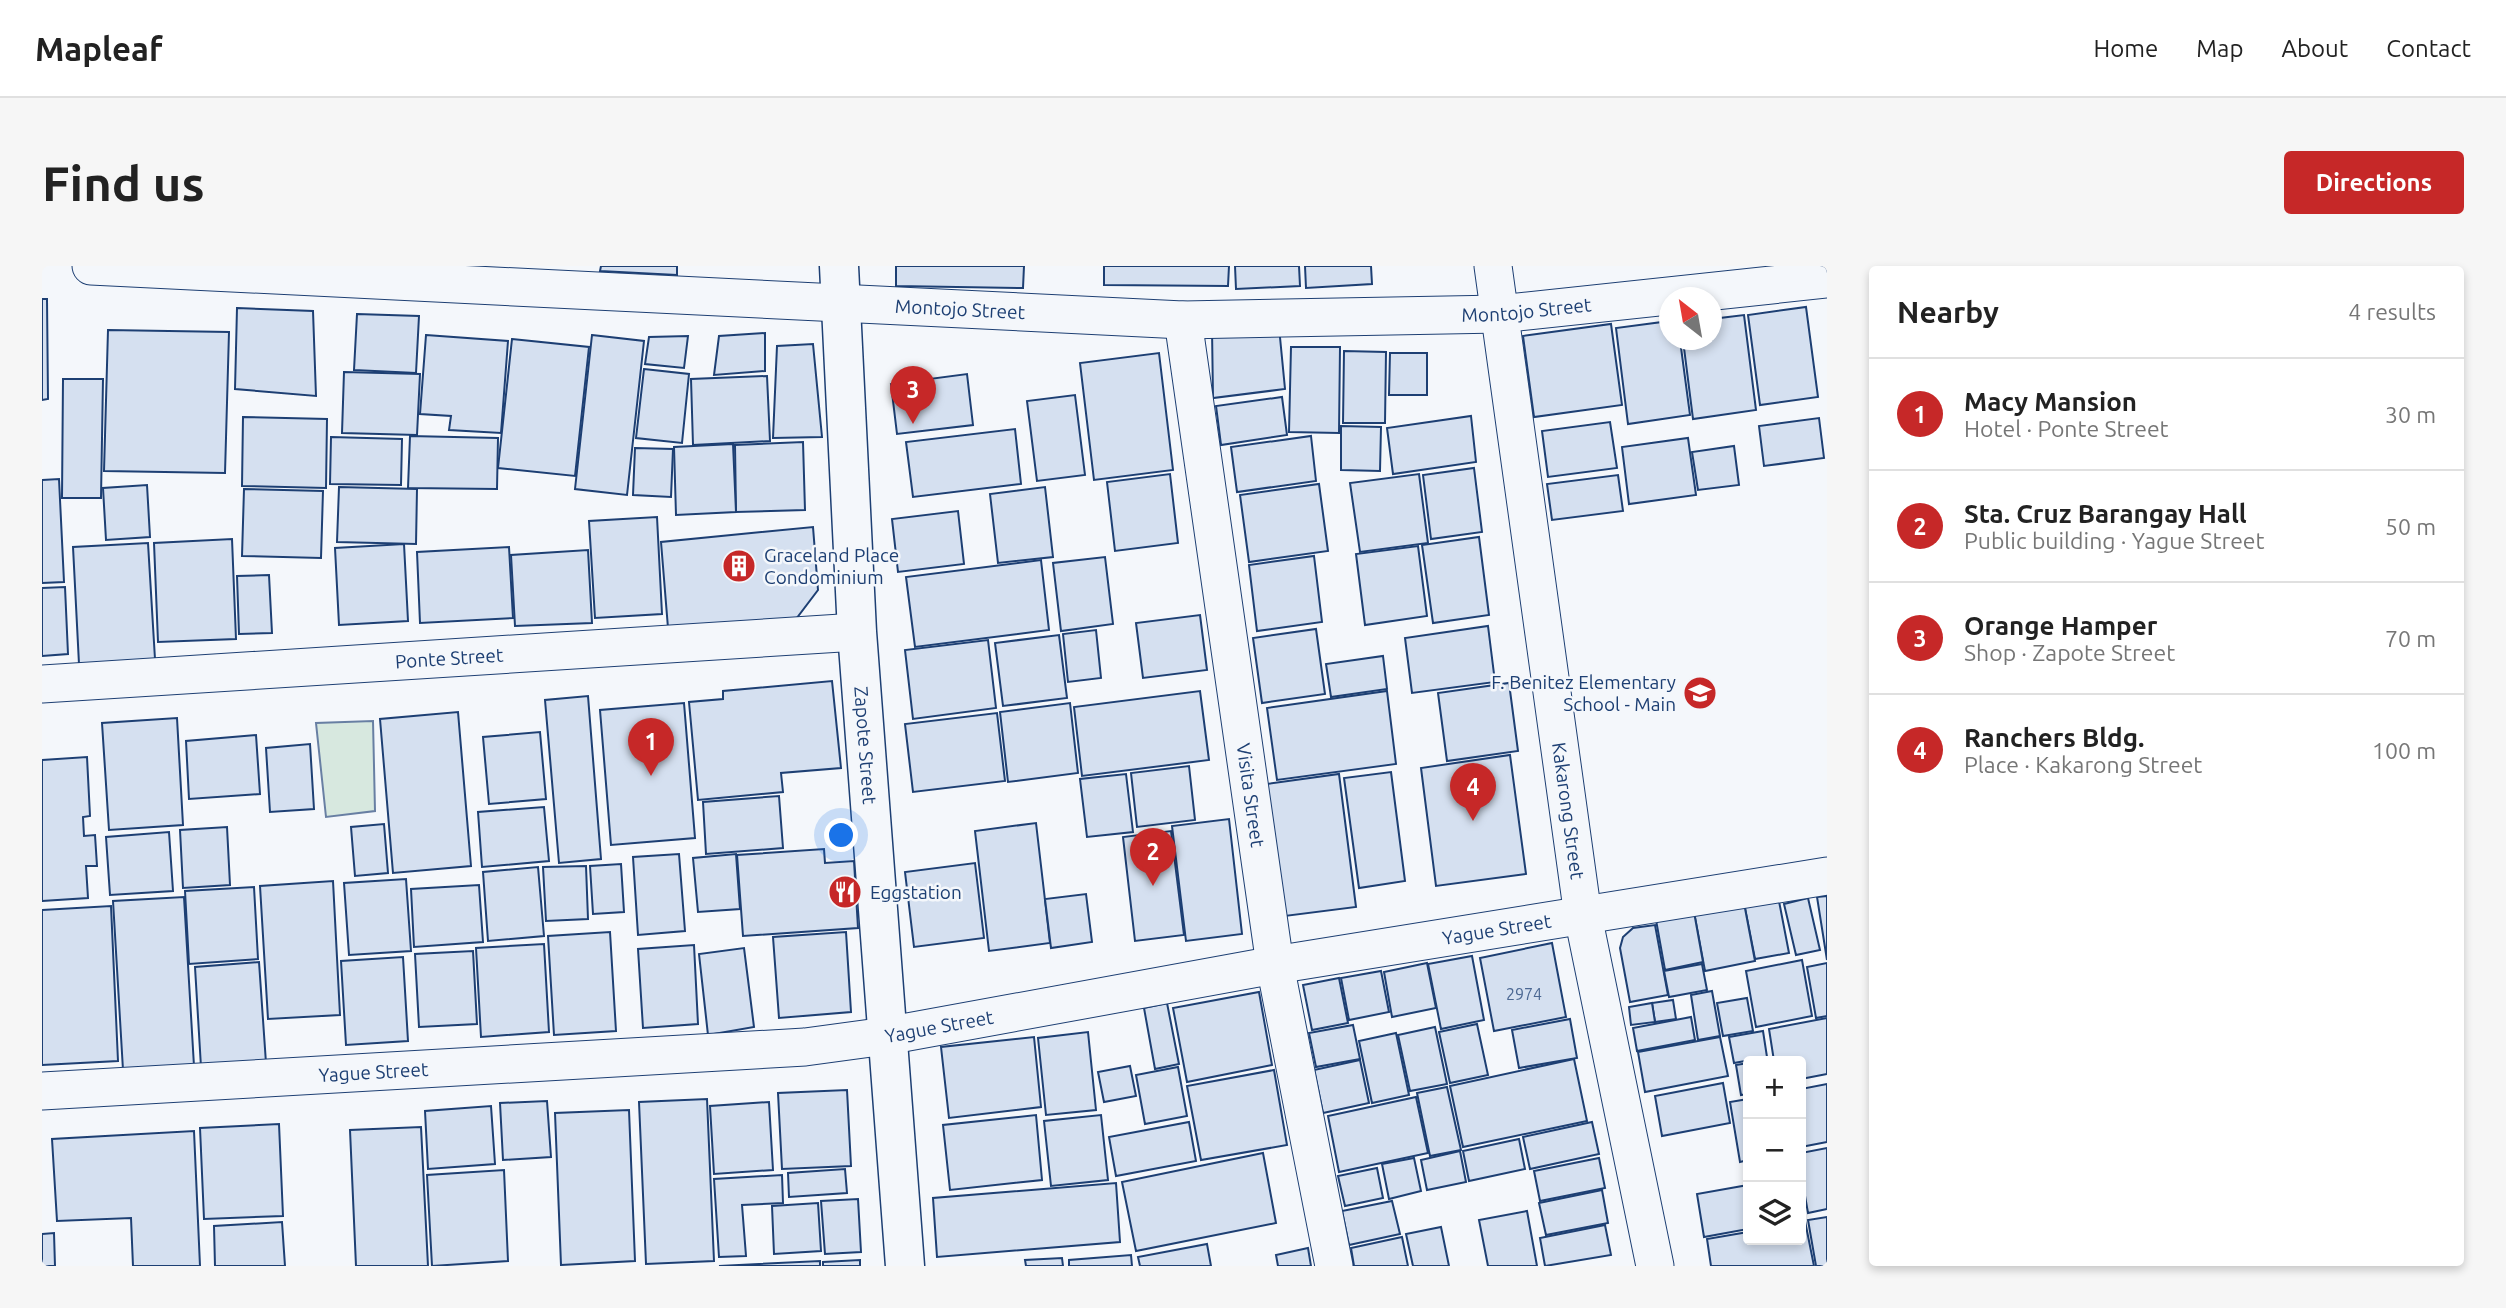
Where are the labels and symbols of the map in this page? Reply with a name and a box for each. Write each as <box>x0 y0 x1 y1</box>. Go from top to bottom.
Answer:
north arrow <box>1659 287 1722 350</box>
street label: Montojo Street <box>1461 293 1593 326</box>
street label: Montojo Street <box>894 295 1026 323</box>
pin: 3 <box>890 366 936 424</box>
place label: Graceland Place Condominium <box>764 544 899 588</box>
building icon: Graceland Place Condominium <box>720 547 758 585</box>
street label: Ponte Street <box>394 644 505 672</box>
place label: F. Benitez Elementary School - Main <box>1491 671 1676 715</box>
school or university icon: F. Benitez Elementary School - Main <box>1681 674 1719 712</box>
street label: Zapote Street <box>850 685 881 806</box>
pin: 1 <box>628 718 674 776</box>
street label: Kakarong Street <box>1548 741 1589 881</box>
street label: Visita Street <box>1232 742 1269 849</box>
pin: 4 <box>1450 763 1496 821</box>
your location <box>824 818 858 852</box>
pin: 2 <box>1130 828 1176 886</box>
restaurant icon: Eggstation <box>826 873 864 911</box>
place label: Eggstation <box>870 881 962 903</box>
street label: Yague Street <box>1441 910 1553 949</box>
house number: 2974 <box>1506 985 1542 1003</box>
street label: Yague Street <box>883 1006 996 1047</box>
street label: Yague Street <box>318 1058 429 1086</box>

